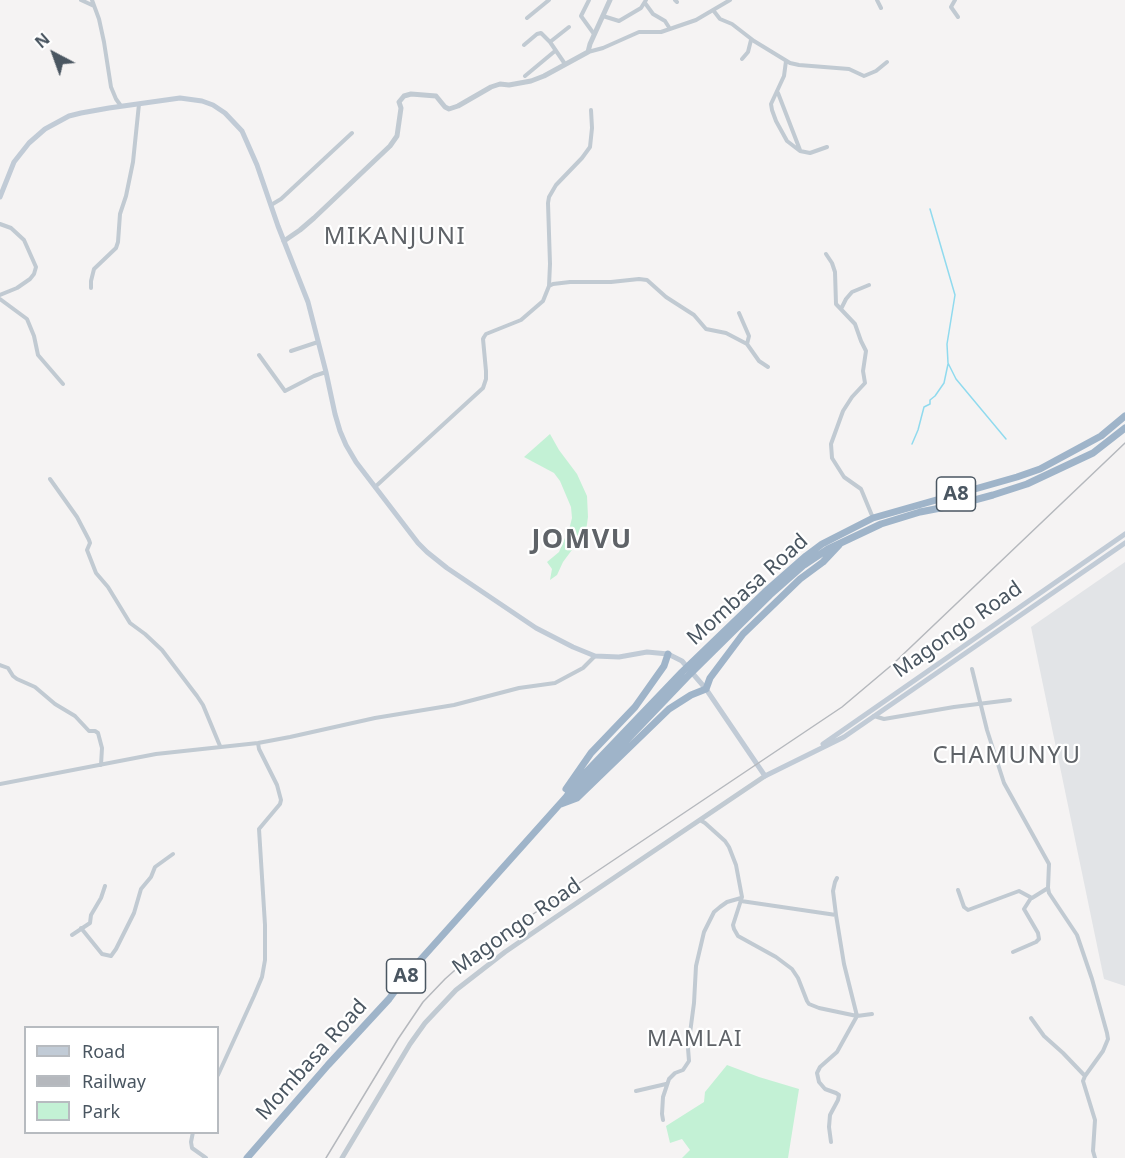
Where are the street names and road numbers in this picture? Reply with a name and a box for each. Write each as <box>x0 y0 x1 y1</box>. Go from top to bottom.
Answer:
road number: A8 <box>936 477 976 511</box>
street label: Mombasa Road <box>682 529 814 651</box>
street label: Magongo Road <box>889 576 1027 684</box>
street label: Magongo Road <box>448 873 586 981</box>
road number: A8 <box>386 959 426 993</box>
street label: Mombasa Road <box>251 994 373 1126</box>

